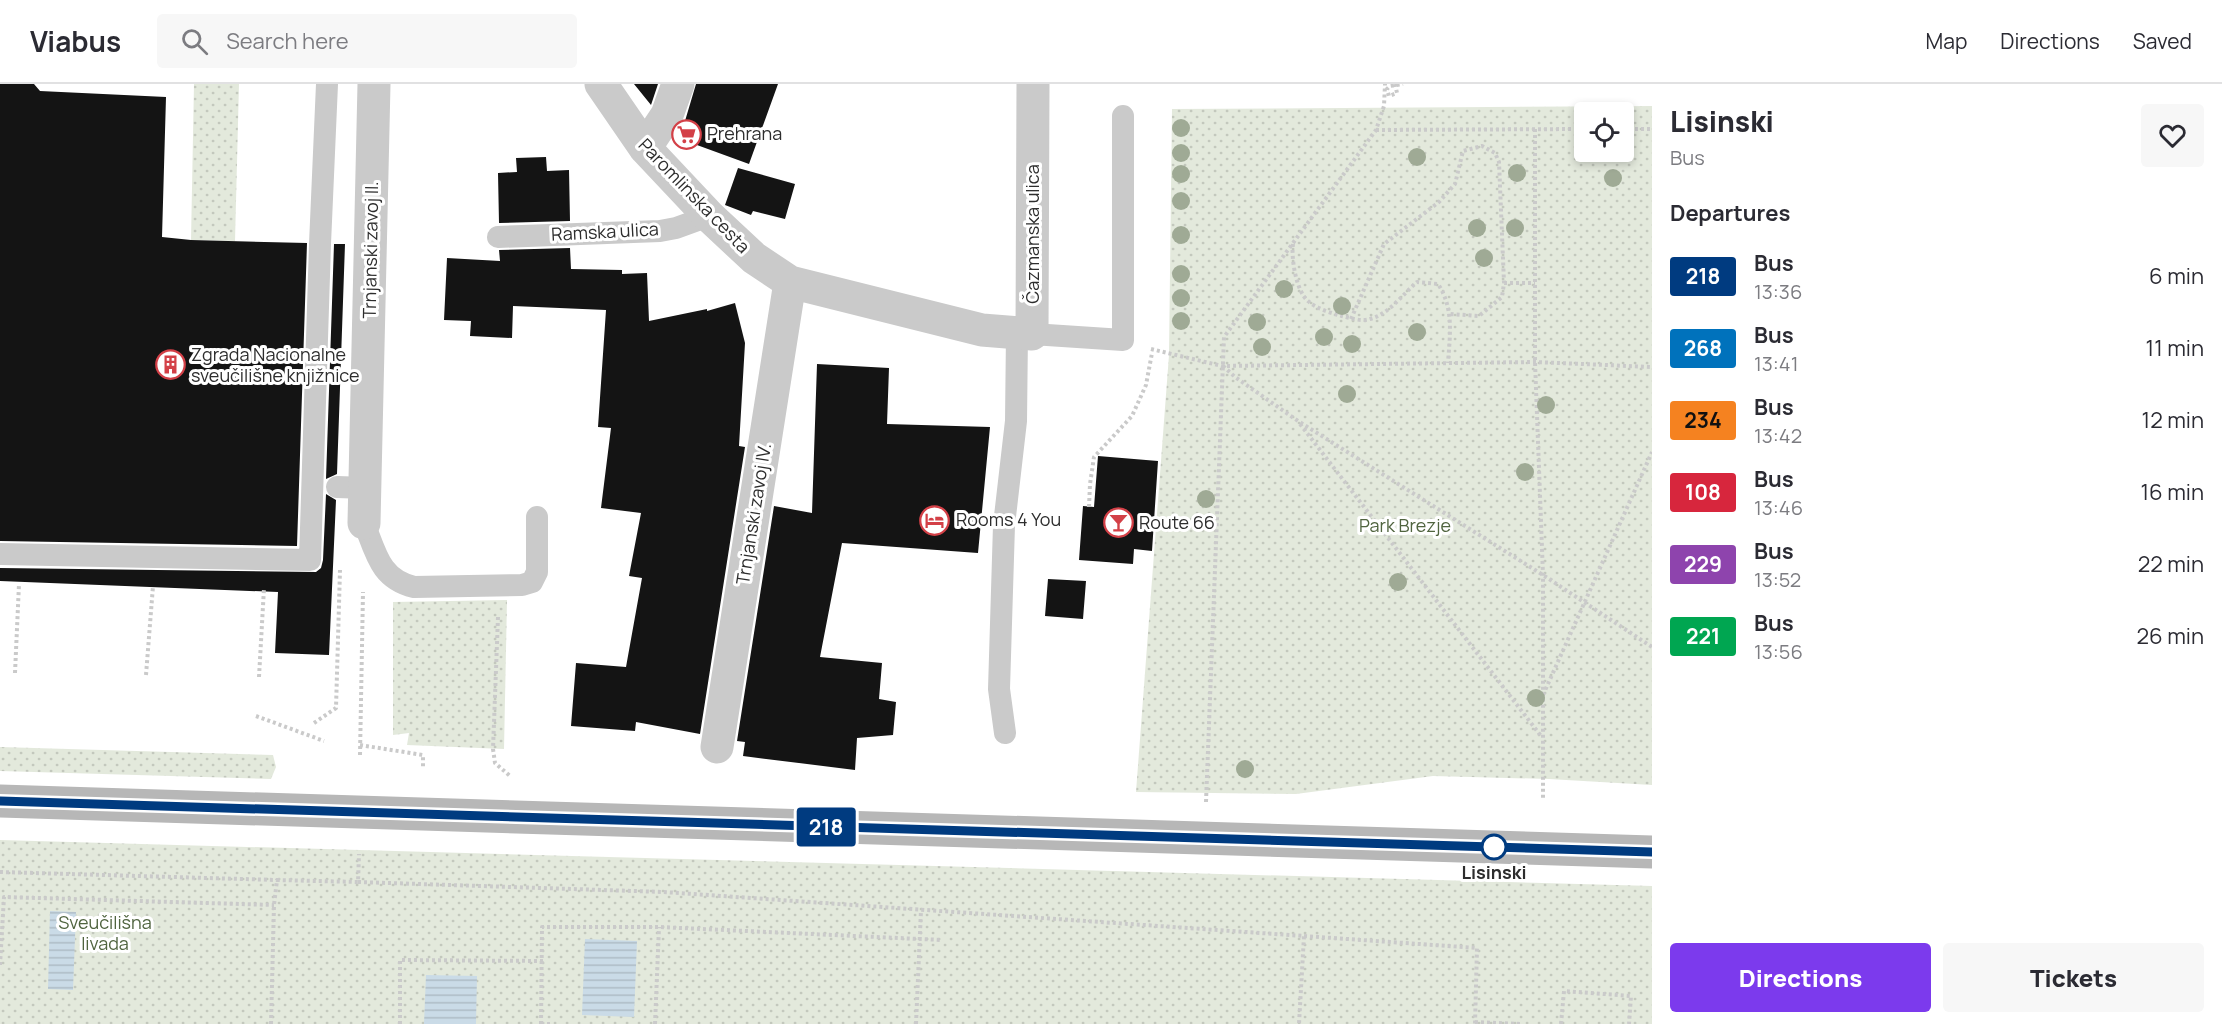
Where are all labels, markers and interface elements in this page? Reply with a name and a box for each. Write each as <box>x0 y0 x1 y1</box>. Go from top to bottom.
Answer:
search box <box>157 14 577 68</box>
text: Viabus <box>30 22 121 60</box>
icon: search <box>178 25 211 58</box>
text: Search here <box>226 26 349 56</box>
text: Map <box>1926 27 1967 55</box>
text: Directions <box>2000 27 2100 55</box>
text: Saved <box>2133 27 2192 55</box>
map controls <box>1574 102 1634 162</box>
button: locate <box>1574 102 1634 162</box>
text: Lisinski <box>1670 102 1774 140</box>
button: heart <box>2141 104 2204 167</box>
supermarket icon: Prehrana <box>670 118 702 150</box>
place label: Prehrana <box>707 121 782 145</box>
street label: Paromlinska cesta <box>634 133 756 258</box>
text: Bus <box>1670 144 1705 171</box>
street label: Čazmanska ulica <box>1020 164 1044 304</box>
street label: Trnjanski zavoj II. <box>357 181 383 319</box>
text: Departures <box>1670 198 1790 228</box>
street label: Ramska ulica <box>551 216 659 246</box>
text: Bus <box>1754 248 1794 278</box>
text: 6 min <box>2149 261 2204 291</box>
text: 218 <box>1686 262 1720 290</box>
text: 13:36 <box>1754 278 1802 305</box>
text: Bus <box>1754 320 1794 350</box>
text: 11 min <box>2146 333 2204 363</box>
text: 268 <box>1684 334 1722 362</box>
place label: Zgrada Nacionalne sveučilišne knjižnice <box>191 342 360 387</box>
building icon: Zgrada Nacionalne sveučilišne knjižnice <box>154 349 186 381</box>
text: 13:41 <box>1754 350 1798 377</box>
text: Bus <box>1754 392 1794 422</box>
text: 12 min <box>2142 405 2204 435</box>
text: 234 <box>1684 406 1722 434</box>
text: 13:42 <box>1754 422 1802 449</box>
street label: Trnjanski zavoj IV. <box>730 441 776 586</box>
text: Bus <box>1754 464 1794 494</box>
text: 16 min <box>2141 477 2204 507</box>
text: 108 <box>1685 478 1721 506</box>
text: 13:46 <box>1754 494 1803 521</box>
hotel icon: Rooms 4 You <box>919 504 951 536</box>
place label: Rooms 4 You <box>956 507 1061 531</box>
bar icon: Route 66 <box>1102 507 1134 539</box>
place label: Route 66 <box>1139 510 1215 534</box>
park label: Park Brezje <box>1359 513 1451 537</box>
text: Bus <box>1754 536 1794 566</box>
text: 22 min <box>2138 549 2204 579</box>
text: 229 <box>1684 550 1722 578</box>
text: 13:52 <box>1754 566 1801 593</box>
text: Bus <box>1754 608 1794 638</box>
text: 26 min <box>2137 621 2204 651</box>
text: 221 <box>1686 622 1720 650</box>
text: 13:56 <box>1754 638 1803 665</box>
line badge: 218 <box>792 808 860 846</box>
text: 218 <box>809 813 843 841</box>
marker: Lisinski <box>1481 834 1507 860</box>
place label: Lisinski <box>1461 860 1527 884</box>
park label: Sveučilišna livada <box>58 910 152 955</box>
button: Directions <box>1670 943 1931 1012</box>
button: Tickets <box>1943 943 2204 1012</box>

